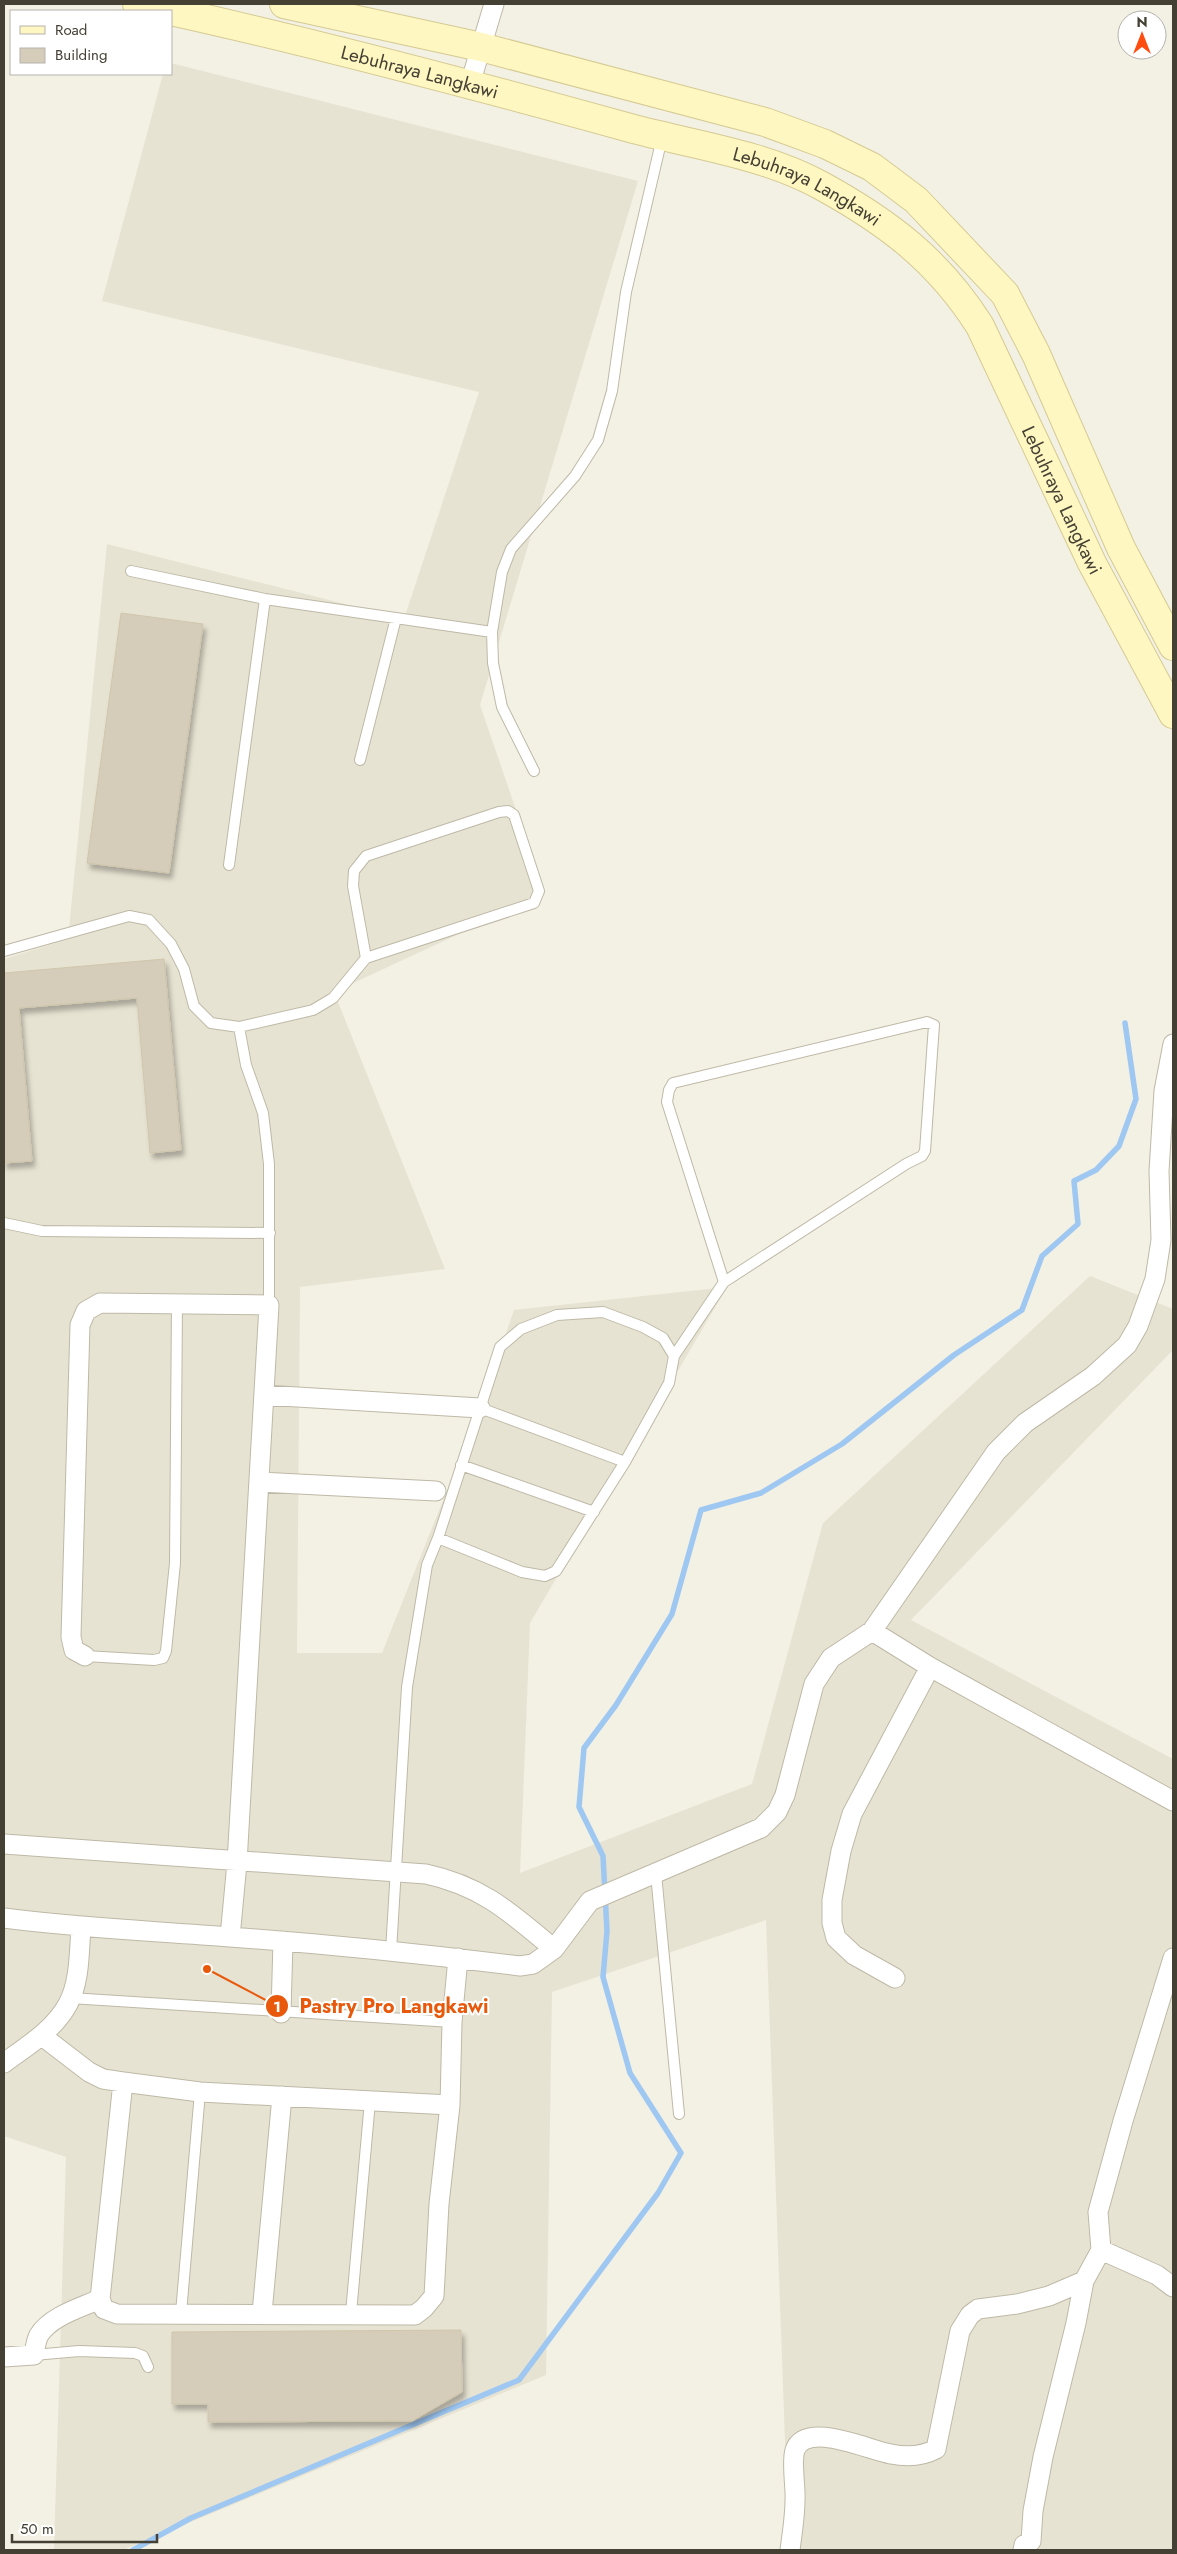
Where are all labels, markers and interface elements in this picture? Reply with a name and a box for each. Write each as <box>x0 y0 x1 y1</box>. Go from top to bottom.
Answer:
legend <box>10 10 172 75</box>
north arrow <box>1117 10 1167 60</box>
text: N <box>1136 12 1148 32</box>
text: Road <box>55 19 87 41</box>
street label: Lebuhraya Langkawi <box>338 38 501 105</box>
text: Building <box>55 44 107 66</box>
street label: Lebuhraya Langkawi <box>730 140 887 232</box>
street label: Lebuhraya Langkawi <box>1015 421 1109 579</box>
callout: Pastry Pro Langkawi <box>264 1989 498 2024</box>
text: Pastry Pro Langkawi <box>299 1992 489 2021</box>
text: 1 <box>273 1996 281 2018</box>
scale bar <box>12 2512 158 2544</box>
text: 50 m <box>20 2518 54 2540</box>

